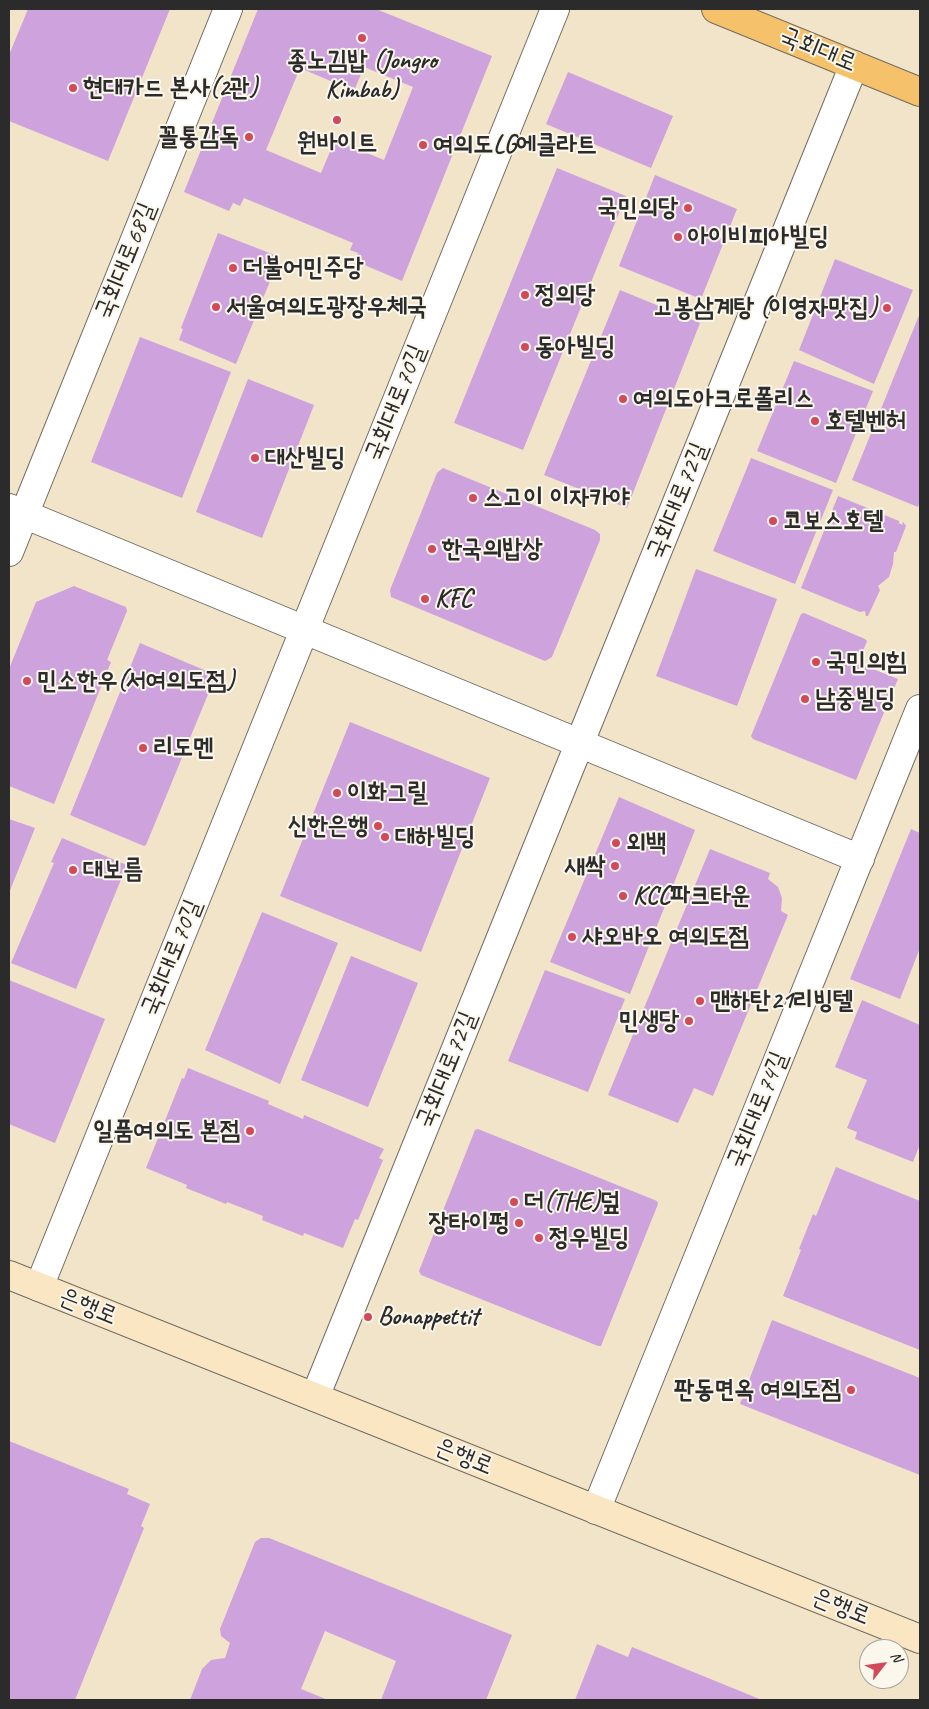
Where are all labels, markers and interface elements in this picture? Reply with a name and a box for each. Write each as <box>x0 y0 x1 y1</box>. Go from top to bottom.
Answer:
street label: 국회대로 <box>775 21 861 79</box>
marker: 종노김밥 (Jongro Kimbab) <box>356 32 368 44</box>
place label: 종노김밥 (Jongro Kimbab) <box>287 46 437 105</box>
place label: 현대카드 본사(2관) <box>83 73 258 103</box>
marker: 현대카드 본사(2관) <box>67 82 79 94</box>
marker: 원바이트 <box>331 114 343 126</box>
place label: 꼴통감독 <box>159 122 239 152</box>
place label: 원바이트 <box>297 128 377 158</box>
place label: 여의도LG에클라트 <box>433 130 597 160</box>
marker: 꼴통감독 <box>243 131 255 143</box>
marker: 여의도LG에클라트 <box>417 139 429 151</box>
place label: 국민의당 <box>598 193 678 223</box>
street label: 국회대로68길 <box>89 198 163 324</box>
marker: 국민의당 <box>682 202 694 214</box>
place label: 아이비피아빌딩 <box>688 222 829 252</box>
marker: 아이비피아빌딩 <box>672 231 684 243</box>
place label: 더불어민주당 <box>243 253 364 283</box>
marker: 더불어민주당 <box>227 262 239 274</box>
place label: 정의당 <box>535 280 595 310</box>
marker: 정의당 <box>519 289 531 301</box>
place label: 서울여의도광장우체국 <box>226 292 427 322</box>
place label: 고봉삼계탕 (이영자맛집) <box>653 293 877 323</box>
marker: 서울여의도광장우체국 <box>210 301 222 313</box>
marker: 고봉삼계탕 (이영자맛집) <box>881 302 893 314</box>
place label: 동아빌딩 <box>535 332 615 362</box>
street label: 국회대로70길 <box>359 340 433 466</box>
marker: 동아빌딩 <box>519 341 531 353</box>
place label: 여의도아크로폴리스 <box>633 384 814 414</box>
marker: 여의도아크로폴리스 <box>617 393 629 405</box>
place label: 호텔벤허 <box>825 406 905 436</box>
marker: 호텔벤허 <box>809 415 821 427</box>
street label: 국회대로72길 <box>641 438 715 564</box>
place label: 대산빌딩 <box>265 443 345 473</box>
marker: 대산빌딩 <box>249 452 261 464</box>
place label: 스고이 이자카야 <box>483 483 630 513</box>
marker: 스고이 이자카야 <box>467 492 479 504</box>
place label: 코보스호텔 <box>783 506 884 536</box>
marker: 코보스호텔 <box>767 515 779 527</box>
place label: 한국의밥상 <box>442 534 543 564</box>
marker: 한국의밥상 <box>426 543 438 555</box>
place label: KFC <box>435 584 472 614</box>
marker: KFC <box>419 593 431 605</box>
place label: 국민의힘 <box>826 647 906 677</box>
marker: 국민의힘 <box>810 656 822 668</box>
place label: 민소한우(서여의도점) <box>37 666 235 696</box>
marker: 민소한우(서여의도점) <box>21 675 33 687</box>
place label: 남중빌딩 <box>815 684 895 714</box>
marker: 남중빌딩 <box>799 693 811 705</box>
place label: 리도멘 <box>153 733 213 763</box>
marker: 리도멘 <box>137 742 149 754</box>
place label: 이화그릴 <box>347 778 427 808</box>
marker: 이화그릴 <box>331 787 343 799</box>
place label: 신한은행 <box>288 811 368 841</box>
marker: 신한은행 <box>372 820 384 832</box>
place label: 대하빌딩 <box>395 822 475 852</box>
place label: 외백 <box>626 828 666 858</box>
marker: 대하빌딩 <box>379 831 391 843</box>
marker: 외백 <box>610 837 622 849</box>
place label: 새싹 <box>565 851 605 881</box>
place label: 대보름 <box>83 855 143 885</box>
marker: 새싹 <box>609 860 621 872</box>
marker: 대보름 <box>67 864 79 876</box>
place label: KCC파크타운 <box>633 881 751 911</box>
marker: KCC파크타운 <box>617 890 629 902</box>
street label: 국회대로70길 <box>135 895 209 1021</box>
place label: 샤오바오 여의도점 <box>582 922 749 952</box>
marker: 샤오바오 여의도점 <box>566 931 578 943</box>
place label: 맨하탄21리빙텔 <box>710 986 853 1016</box>
marker: 맨하탄21리빙텔 <box>694 995 706 1007</box>
place label: 민생당 <box>619 1006 679 1036</box>
street label: 국회대로72길 <box>410 1007 484 1133</box>
marker: 민생당 <box>683 1015 695 1027</box>
street label: 국회대로74길 <box>721 1047 795 1173</box>
place label: 일품여의도 본점 <box>93 1116 240 1146</box>
marker: 일품여의도 본점 <box>244 1125 256 1137</box>
place label: 더(THE)덮 <box>524 1187 620 1217</box>
marker: 더(THE)덮 <box>508 1196 520 1208</box>
place label: 장타이펑 <box>429 1208 509 1238</box>
marker: 장타이펑 <box>513 1217 525 1229</box>
place label: 정우빌딩 <box>549 1223 629 1253</box>
marker: 정우빌딩 <box>533 1232 545 1244</box>
street label: 은행로 <box>54 1282 122 1332</box>
place label: Bonappettit <box>378 1302 479 1332</box>
marker: Bonappettit <box>362 1311 374 1323</box>
place label: 판동면옥 여의도점 <box>674 1375 841 1405</box>
marker: 판동면옥 여의도점 <box>845 1384 857 1396</box>
street label: 은행로 <box>430 1432 498 1482</box>
street label: 은행로 <box>807 1582 875 1632</box>
north arrow <box>859 1639 909 1689</box>
text: N <box>887 1649 906 1665</box>

